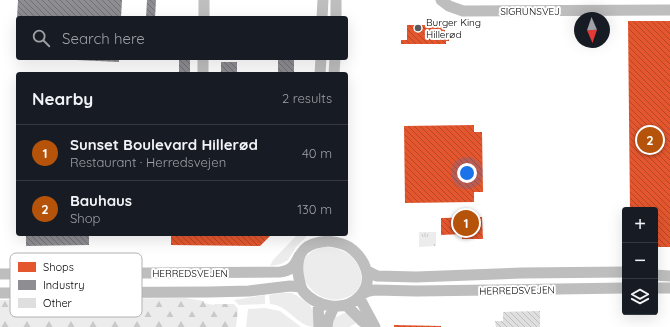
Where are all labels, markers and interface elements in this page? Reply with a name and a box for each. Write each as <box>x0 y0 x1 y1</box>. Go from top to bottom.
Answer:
street label: SIGRUNSVEJ <box>500 5 560 18</box>
north arrow <box>574 12 610 48</box>
search box <box>16 16 348 60</box>
place label: Burger King Hillerød <box>426 16 481 41</box>
marker: Burger King Hillerød <box>413 23 423 33</box>
icon: search <box>30 27 52 49</box>
text: Search here <box>62 29 145 48</box>
text: Nearby <box>32 88 93 109</box>
text: 2 results <box>282 90 332 106</box>
pin: 2 <box>637 125 663 155</box>
text: Sunset Boulevard Hillerød <box>70 135 258 154</box>
text: 1 <box>42 145 48 161</box>
text: 40 m <box>302 145 332 161</box>
text: Restaurant · Herredsvejen <box>70 154 226 170</box>
your location <box>457 163 477 183</box>
text: Bauhaus <box>70 191 132 210</box>
text: 2 <box>41 201 49 217</box>
text: 130 m <box>297 201 332 217</box>
map controls <box>622 207 658 315</box>
button: + <box>622 207 658 243</box>
pin: 1 <box>453 208 479 238</box>
text: Shop <box>70 210 100 226</box>
button: − <box>622 243 658 279</box>
legend <box>10 253 142 317</box>
text: Shops <box>43 260 74 274</box>
street label: HERREDSVEJEN <box>152 267 228 280</box>
text: Industry <box>43 278 85 292</box>
button: layers <box>622 279 658 315</box>
street label: HERREDSVEJEN <box>479 283 555 298</box>
text: Other <box>43 296 73 310</box>

